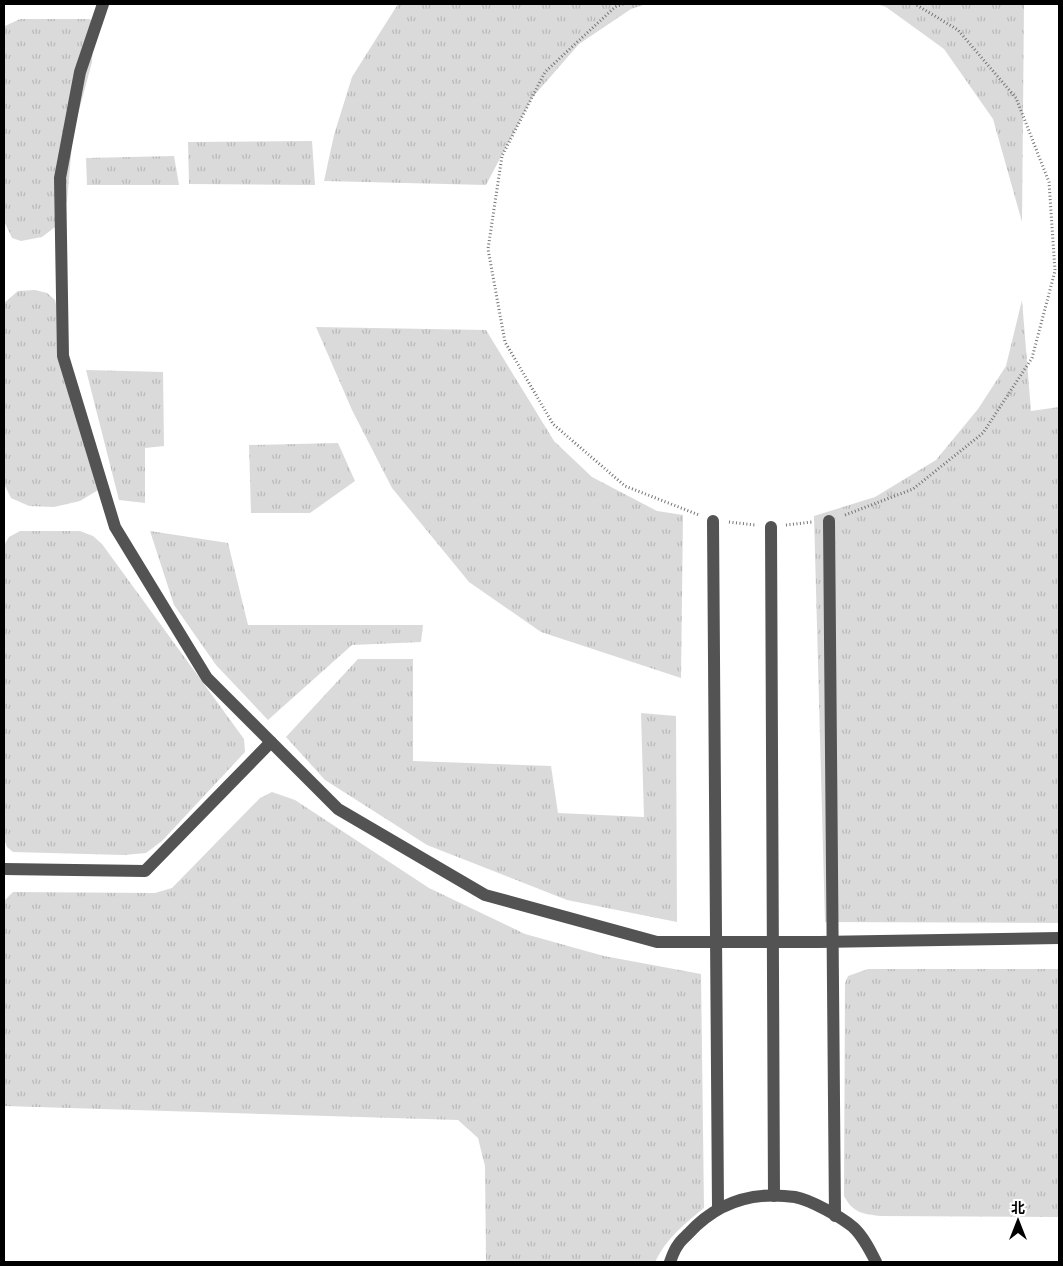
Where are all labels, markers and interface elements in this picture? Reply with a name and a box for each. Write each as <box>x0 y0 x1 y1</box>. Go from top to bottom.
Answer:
north arrow <box>993 1196 1043 1246</box>
text: 北 <box>1011 1199 1025 1217</box>

